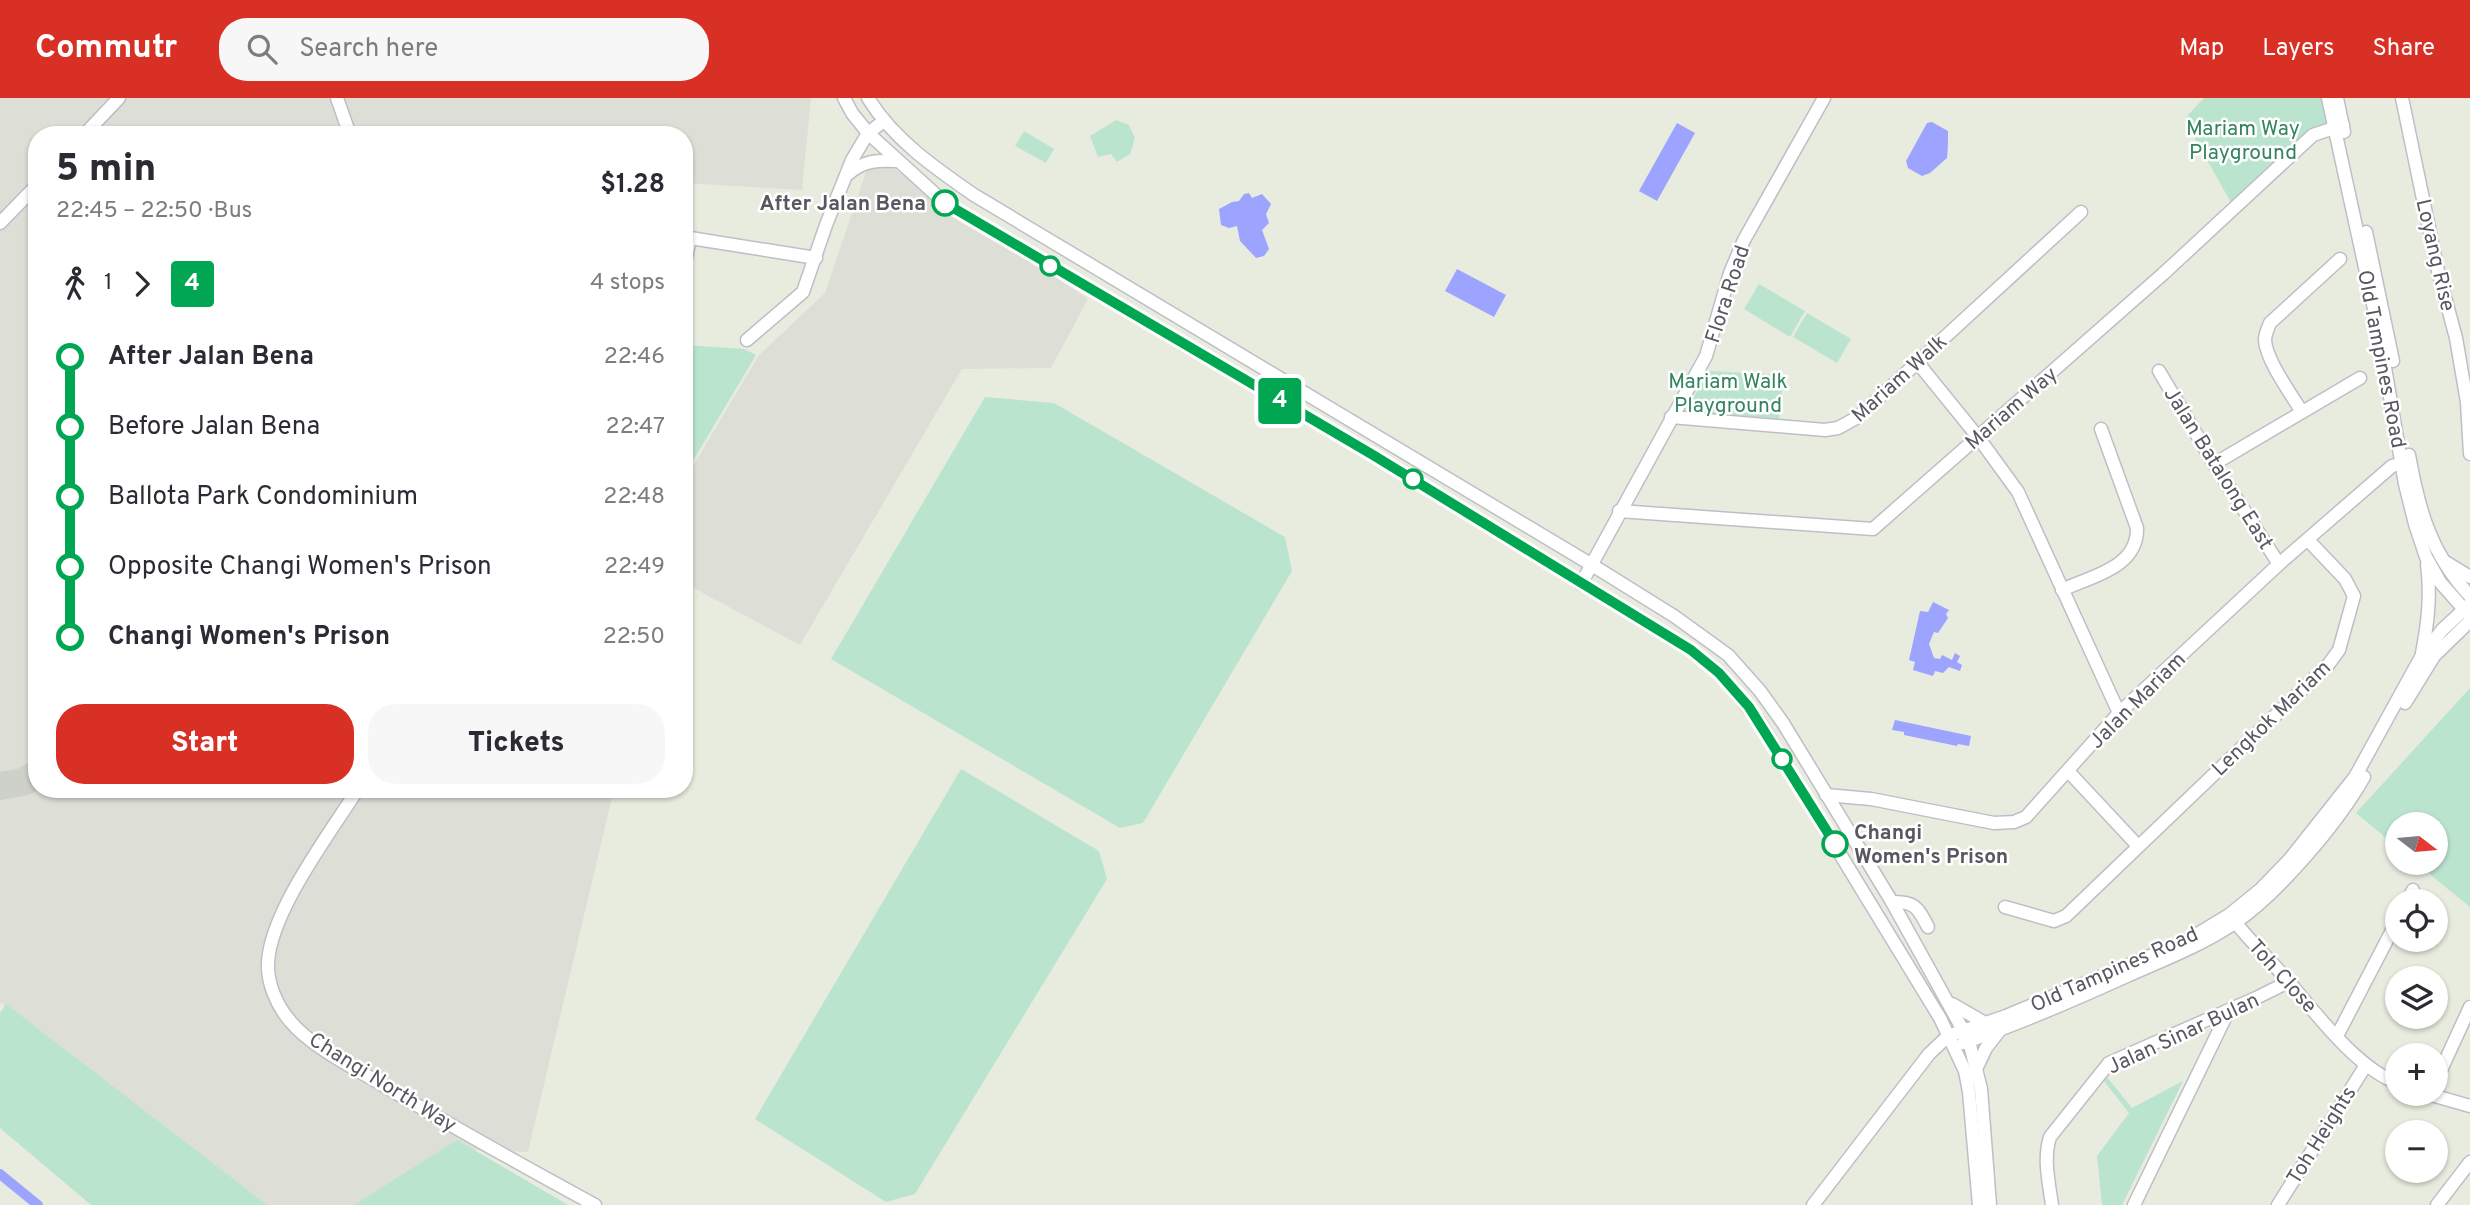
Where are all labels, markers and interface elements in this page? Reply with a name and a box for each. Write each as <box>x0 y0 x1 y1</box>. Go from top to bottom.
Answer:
search box <box>219 18 709 81</box>
text: Commutr <box>35 28 177 70</box>
icon: search <box>243 30 281 68</box>
text: Search here <box>299 33 438 66</box>
text: Map <box>2179 34 2224 64</box>
text: Layers <box>2262 34 2334 64</box>
text: Share <box>2372 34 2435 64</box>
park label: Mariam Way Playground <box>2186 116 2300 167</box>
text: 5 min <box>56 146 156 195</box>
text: $1.28 <box>600 169 665 202</box>
marker: After Jalan Bena <box>932 190 958 216</box>
place label: After Jalan Bena <box>760 191 926 218</box>
text: 22:45 – 22:50 · Bus <box>56 197 252 226</box>
street label: Loyang Rise <box>2409 197 2461 314</box>
street label: Flora Road <box>1700 242 1757 347</box>
unlabelled marker <box>1040 256 1060 276</box>
icon: walk <box>56 265 94 303</box>
icon: forward <box>123 265 161 303</box>
street label: Old Tampines Road <box>2350 268 2411 451</box>
text: 1 <box>104 269 113 298</box>
text: 4 <box>185 269 200 299</box>
text: 4 stops <box>590 269 665 298</box>
street label: Mariam Walk <box>1847 329 1953 429</box>
text: After Jalan Bena <box>108 341 314 374</box>
text: 22:46 <box>604 343 665 372</box>
street label: Mariam Way <box>1960 362 2064 457</box>
park label: Mariam Walk Playground <box>1668 369 1788 420</box>
line badge: 4 <box>1257 378 1303 424</box>
street label: Jalan Batalong East <box>2157 382 2279 555</box>
text: 4 <box>1272 386 1288 416</box>
text: Before Jalan Bena <box>108 411 320 444</box>
text: 22:47 <box>606 413 665 442</box>
unlabelled marker <box>1403 469 1423 489</box>
text: Ballota Park Condominium <box>108 481 418 514</box>
text: 22:48 <box>603 483 665 512</box>
text: Opposite Changi Women's Prison <box>108 551 492 584</box>
text: 22:49 <box>604 553 665 582</box>
text: Changi Women's Prison <box>108 621 390 654</box>
text: 22:50 <box>603 623 665 652</box>
street label: Jalan Mariam <box>2084 647 2192 755</box>
street label: Lengkok Mariam <box>2207 655 2337 783</box>
button: Start <box>56 704 354 784</box>
button: Tickets <box>368 704 665 784</box>
unlabelled marker <box>1772 749 1792 769</box>
north arrow <box>2385 812 2448 875</box>
map controls <box>2385 812 2448 1183</box>
place label: Changi Women's Prison <box>1854 820 2008 871</box>
marker: Changi Women's Prison <box>1822 831 1848 857</box>
button: locate <box>2385 889 2448 952</box>
street label: Old Tampines Road <box>2027 921 2203 1019</box>
street label: Toh Close <box>2242 934 2322 1020</box>
button: layers <box>2385 966 2448 1029</box>
street label: Jalan Sinar Bulan <box>2103 987 2264 1081</box>
street label: Changi North Way <box>303 1027 461 1140</box>
button: + <box>2385 1043 2448 1106</box>
street label: Toh Heights <box>2281 1082 2363 1190</box>
button: − <box>2385 1120 2448 1183</box>

